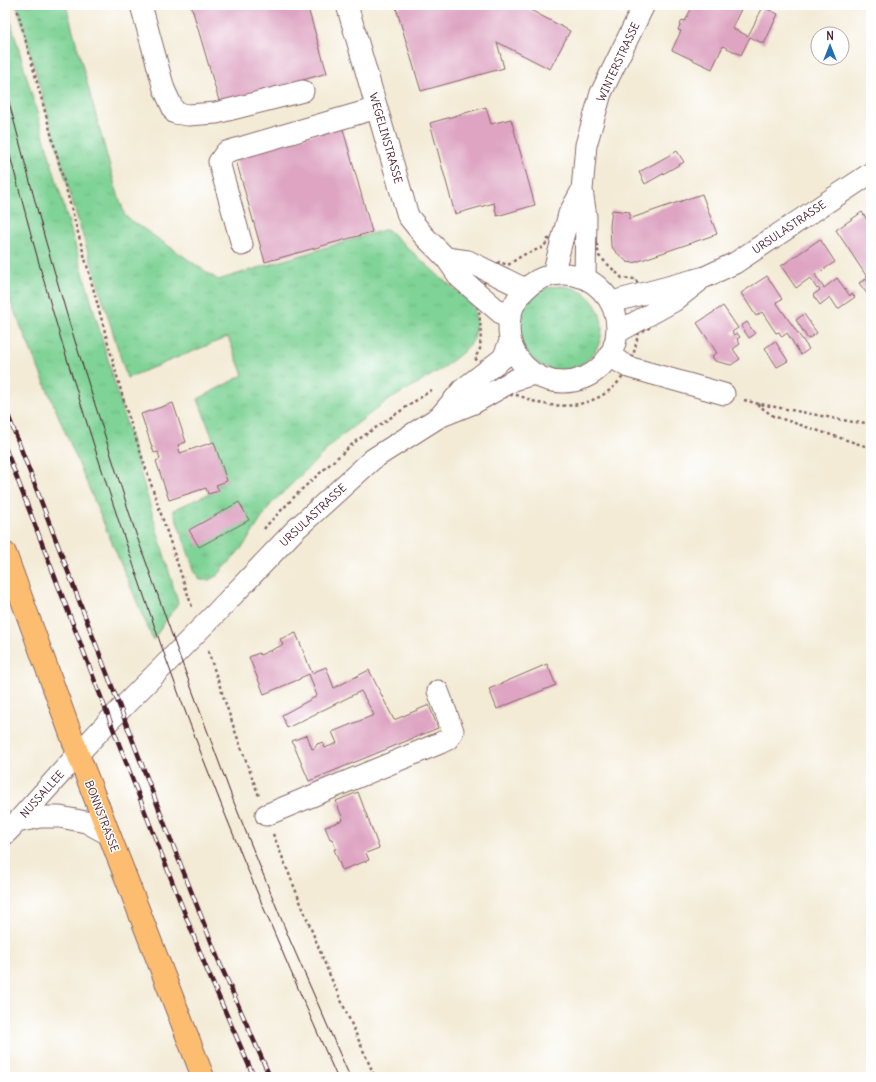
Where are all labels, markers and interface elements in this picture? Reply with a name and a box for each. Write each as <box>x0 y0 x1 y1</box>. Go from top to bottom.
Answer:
street label: WINTERSTRASSE <box>593 20 643 104</box>
north arrow <box>810 26 850 66</box>
text: N <box>826 29 834 43</box>
street label: WEGELINSTRASSE <box>366 91 406 185</box>
street label: URSULASTRASSE <box>750 197 828 257</box>
street label: URSULASTRASSE <box>277 481 349 549</box>
street label: NUSSALLEE <box>17 767 67 821</box>
street label: BONNSTRASSE <box>82 778 122 854</box>

